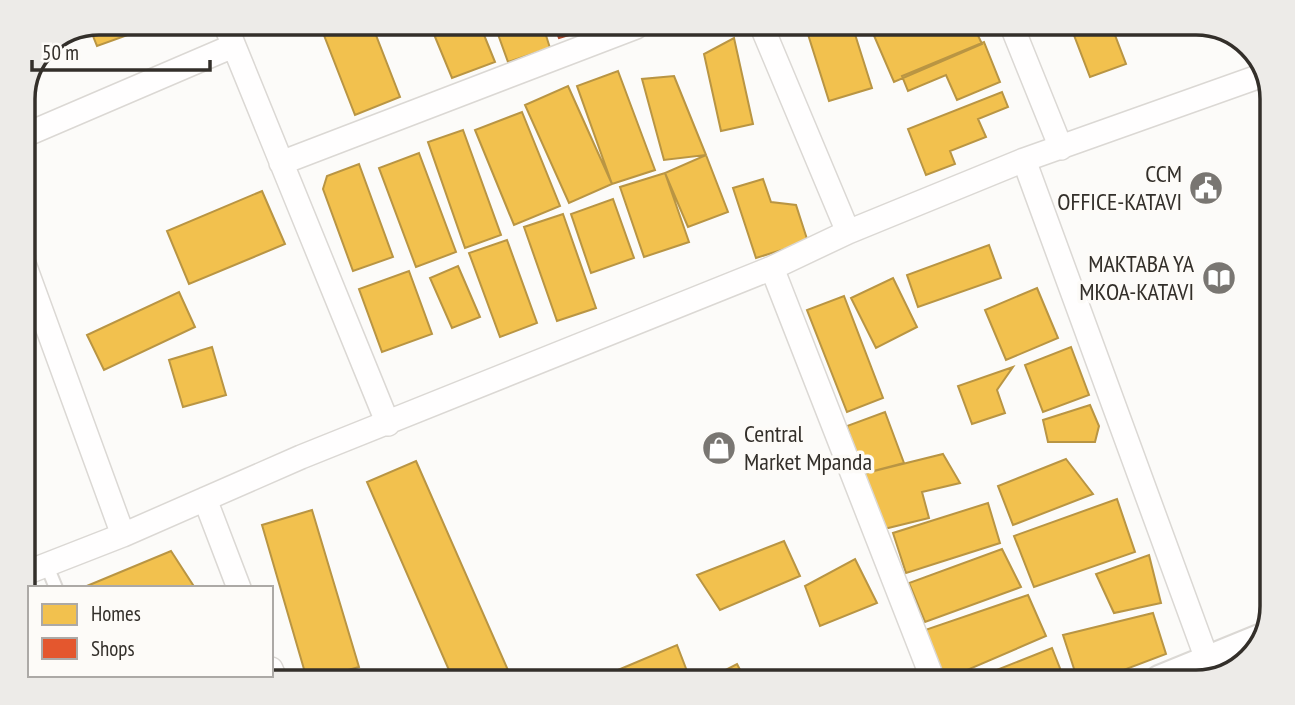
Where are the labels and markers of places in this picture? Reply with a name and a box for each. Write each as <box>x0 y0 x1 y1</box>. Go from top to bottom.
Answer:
place label: CCM OFFICE-KATAVI <box>1057 158 1182 217</box>
public building icon: CCM OFFICE-KATAVI <box>1187 169 1225 207</box>
place label: MAKTABA YA MKOA-KATAVI <box>1079 248 1195 307</box>
library icon: MAKTABA YA MKOA-KATAVI <box>1200 259 1238 297</box>
place label: Central Market Mpanda <box>744 418 872 477</box>
shop icon: Central Market Mpanda <box>700 429 738 467</box>

